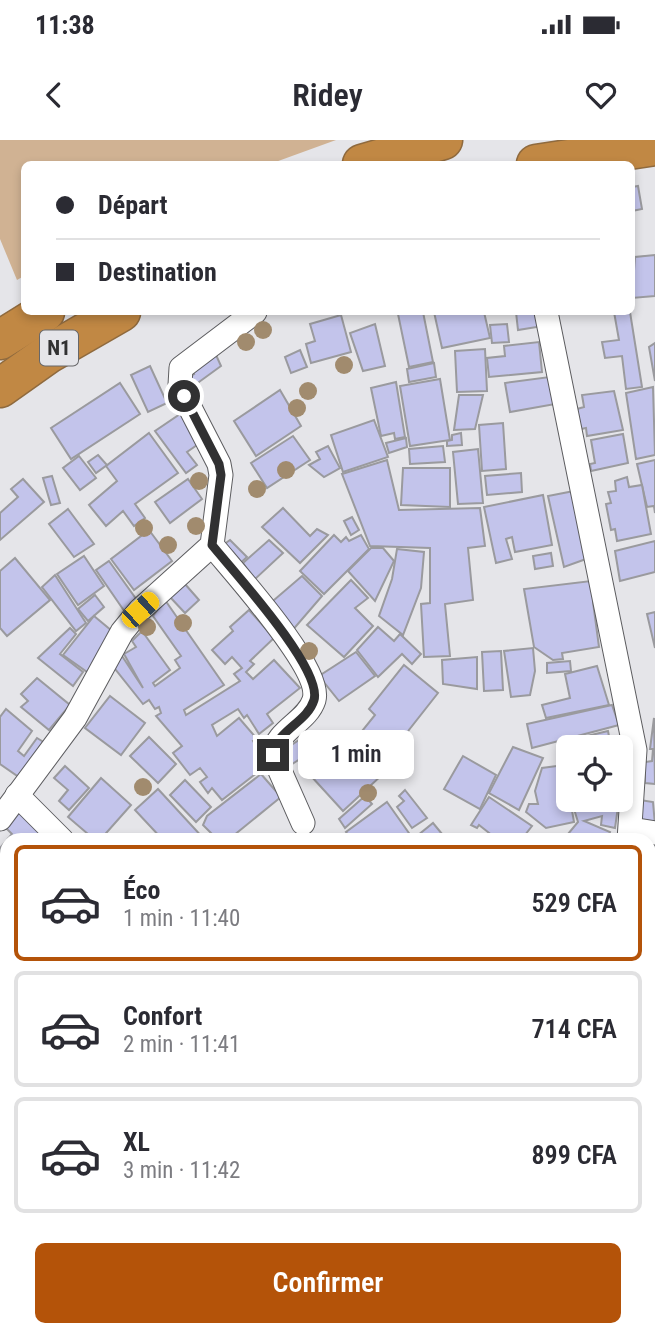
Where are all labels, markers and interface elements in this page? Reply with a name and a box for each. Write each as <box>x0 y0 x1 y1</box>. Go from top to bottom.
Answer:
text: 11:38 <box>35 10 95 40</box>
icon: back <box>35 76 73 114</box>
text: Ridey <box>292 76 363 114</box>
icon: heart <box>582 76 620 114</box>
text: Départ <box>98 190 167 220</box>
text: Destination <box>98 257 217 287</box>
road number: N1 <box>40 330 78 366</box>
route start <box>168 380 200 412</box>
car <box>118 588 163 632</box>
callout: 1 min <box>298 730 413 780</box>
map controls <box>556 735 633 812</box>
button: locate <box>556 735 633 812</box>
route end <box>257 739 289 771</box>
text: 1 min <box>331 741 381 768</box>
icon: car <box>39 872 102 935</box>
text: Éco <box>123 875 160 905</box>
text: 529 CFA <box>532 888 617 918</box>
text: 1 min · 11:40 <box>123 905 240 932</box>
icon: car <box>39 998 102 1061</box>
text: Confort <box>123 1001 202 1031</box>
text: 714 CFA <box>532 1014 617 1044</box>
text: 2 min · 11:41 <box>123 1031 240 1058</box>
icon: car <box>39 1124 102 1187</box>
text: XL <box>123 1127 150 1157</box>
text: 899 CFA <box>532 1140 617 1170</box>
text: 3 min · 11:42 <box>123 1157 240 1184</box>
button: Confirmer <box>35 1243 621 1323</box>

